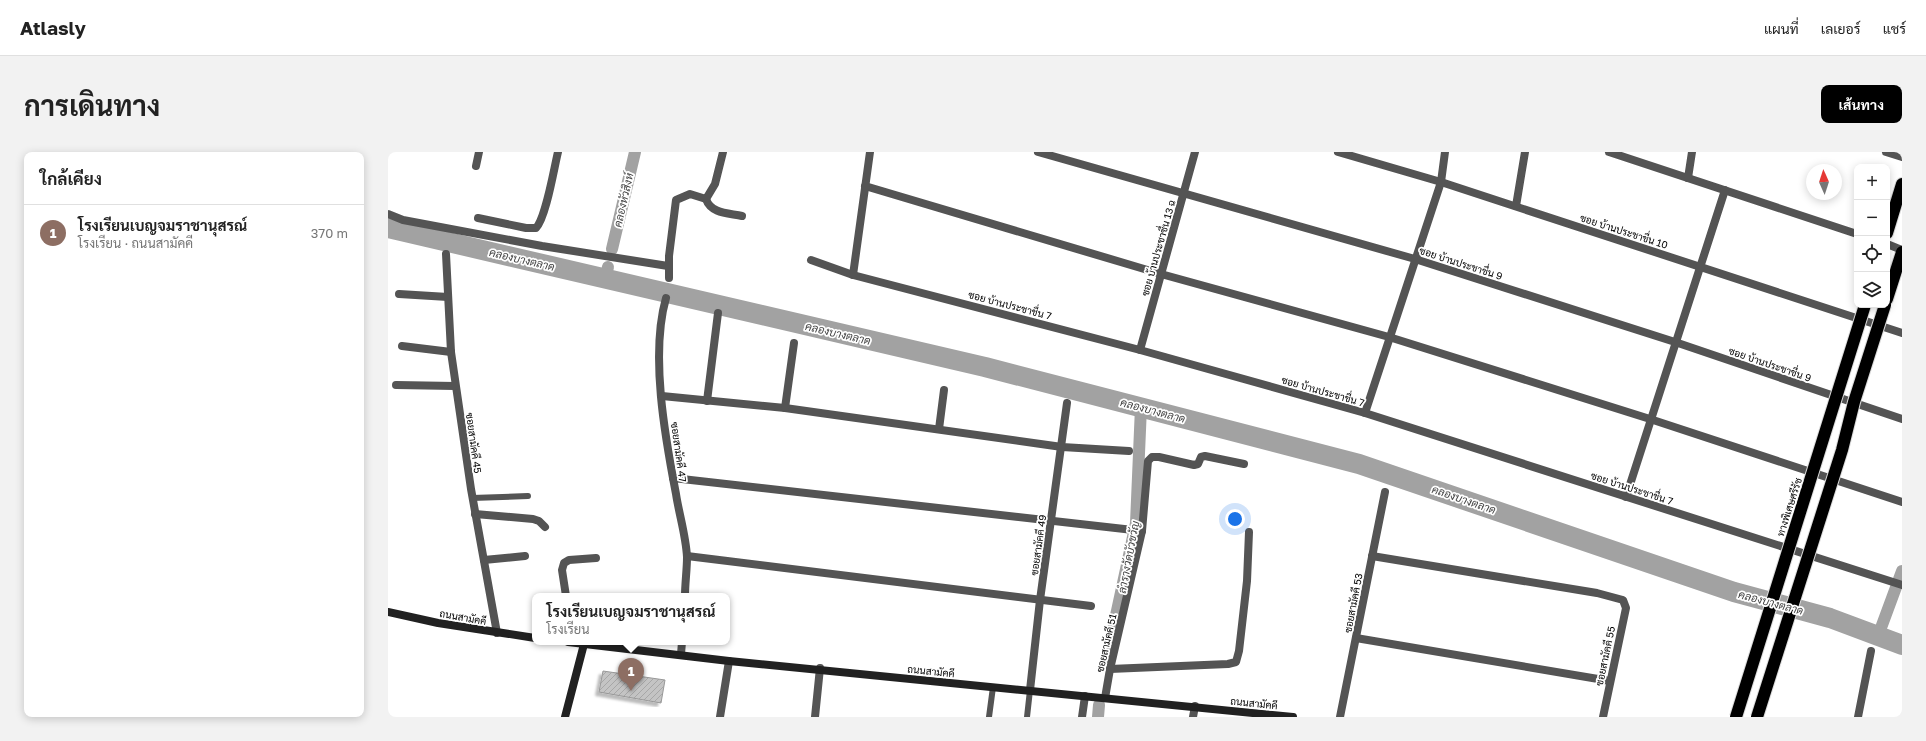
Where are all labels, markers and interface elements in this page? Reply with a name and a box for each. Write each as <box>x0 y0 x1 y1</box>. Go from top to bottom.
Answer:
text: Atlasly <box>20 16 86 39</box>
text: แผนที่ <box>1764 20 1799 37</box>
text: เลเยอร์ <box>1821 20 1861 37</box>
text: แชร์ <box>1883 20 1906 37</box>
button: เส้นทาง <box>1821 85 1902 123</box>
text: การเดินทาง <box>24 89 160 122</box>
north arrow <box>1806 164 1842 200</box>
map controls <box>1854 164 1890 308</box>
button: + <box>1854 164 1890 200</box>
text: ใกล้เคียง <box>40 168 102 189</box>
water label: คลองหัวสิงห์ <box>609 169 636 228</box>
street label: ซอย บ้านประชาชื่น 13 ฉ <box>1137 198 1178 297</box>
button: − <box>1854 200 1890 236</box>
street label: ซอย บ้านประชาชื่น 10 <box>1579 209 1670 251</box>
text: โรงเรียนเบญจมราชานุสรณ์ <box>78 216 247 234</box>
text: 1 <box>50 225 56 241</box>
text: 370 m <box>311 225 348 241</box>
text: โรงเรียน · ถนนสามัคคี <box>78 235 193 251</box>
button: locate <box>1854 236 1890 272</box>
street label: ซอย บ้านประชาชื่น 9 <box>1418 242 1505 282</box>
water label: คลองบางตลาด <box>488 245 556 273</box>
button: layers <box>1854 272 1890 308</box>
street label: ซอย บ้านประชาชื่น 7 <box>967 286 1054 322</box>
water label: คลองบางตลาด <box>804 319 872 347</box>
street label: ซอย บ้านประชาชื่น 9 <box>1727 342 1814 384</box>
street label: ซอย บ้านประชาชื่น 7 <box>1280 371 1366 409</box>
water label: คลองบางตลาด <box>1119 395 1187 425</box>
street label: ซอยสามัคคี 45 <box>464 412 484 474</box>
street label: ซอยสามัคคี 47 <box>669 421 689 483</box>
street label: ซอย บ้านประชาชื่น 7 <box>1589 467 1675 507</box>
street label: ทางพิเศษศรีรัช <box>1774 476 1804 538</box>
water label: คลองบางตลาด <box>1430 482 1498 516</box>
your location <box>1225 509 1245 529</box>
street label: ซอยสามัคคี 49 <box>1028 514 1048 576</box>
water label: ลำรางวัดบัวขวัญ <box>1115 520 1142 595</box>
street label: ซอยสามัคคี 53 <box>1341 572 1365 634</box>
water label: คลองบางตลาด <box>1737 587 1805 617</box>
popup <box>532 593 730 645</box>
text: โรงเรียนเบญจมราชานุสรณ์ <box>546 602 716 620</box>
street label: ถนนสามัคคี <box>439 607 487 627</box>
street label: ซอยสามัคคี 51 <box>1093 612 1119 673</box>
text: โรงเรียน <box>546 621 590 637</box>
street label: ซอยสามัคคี 55 <box>1593 625 1617 687</box>
pin: 1 <box>618 658 644 691</box>
street label: ถนนสามัคคี <box>907 663 955 679</box>
street label: ถนนสามัคคี <box>1230 695 1278 711</box>

